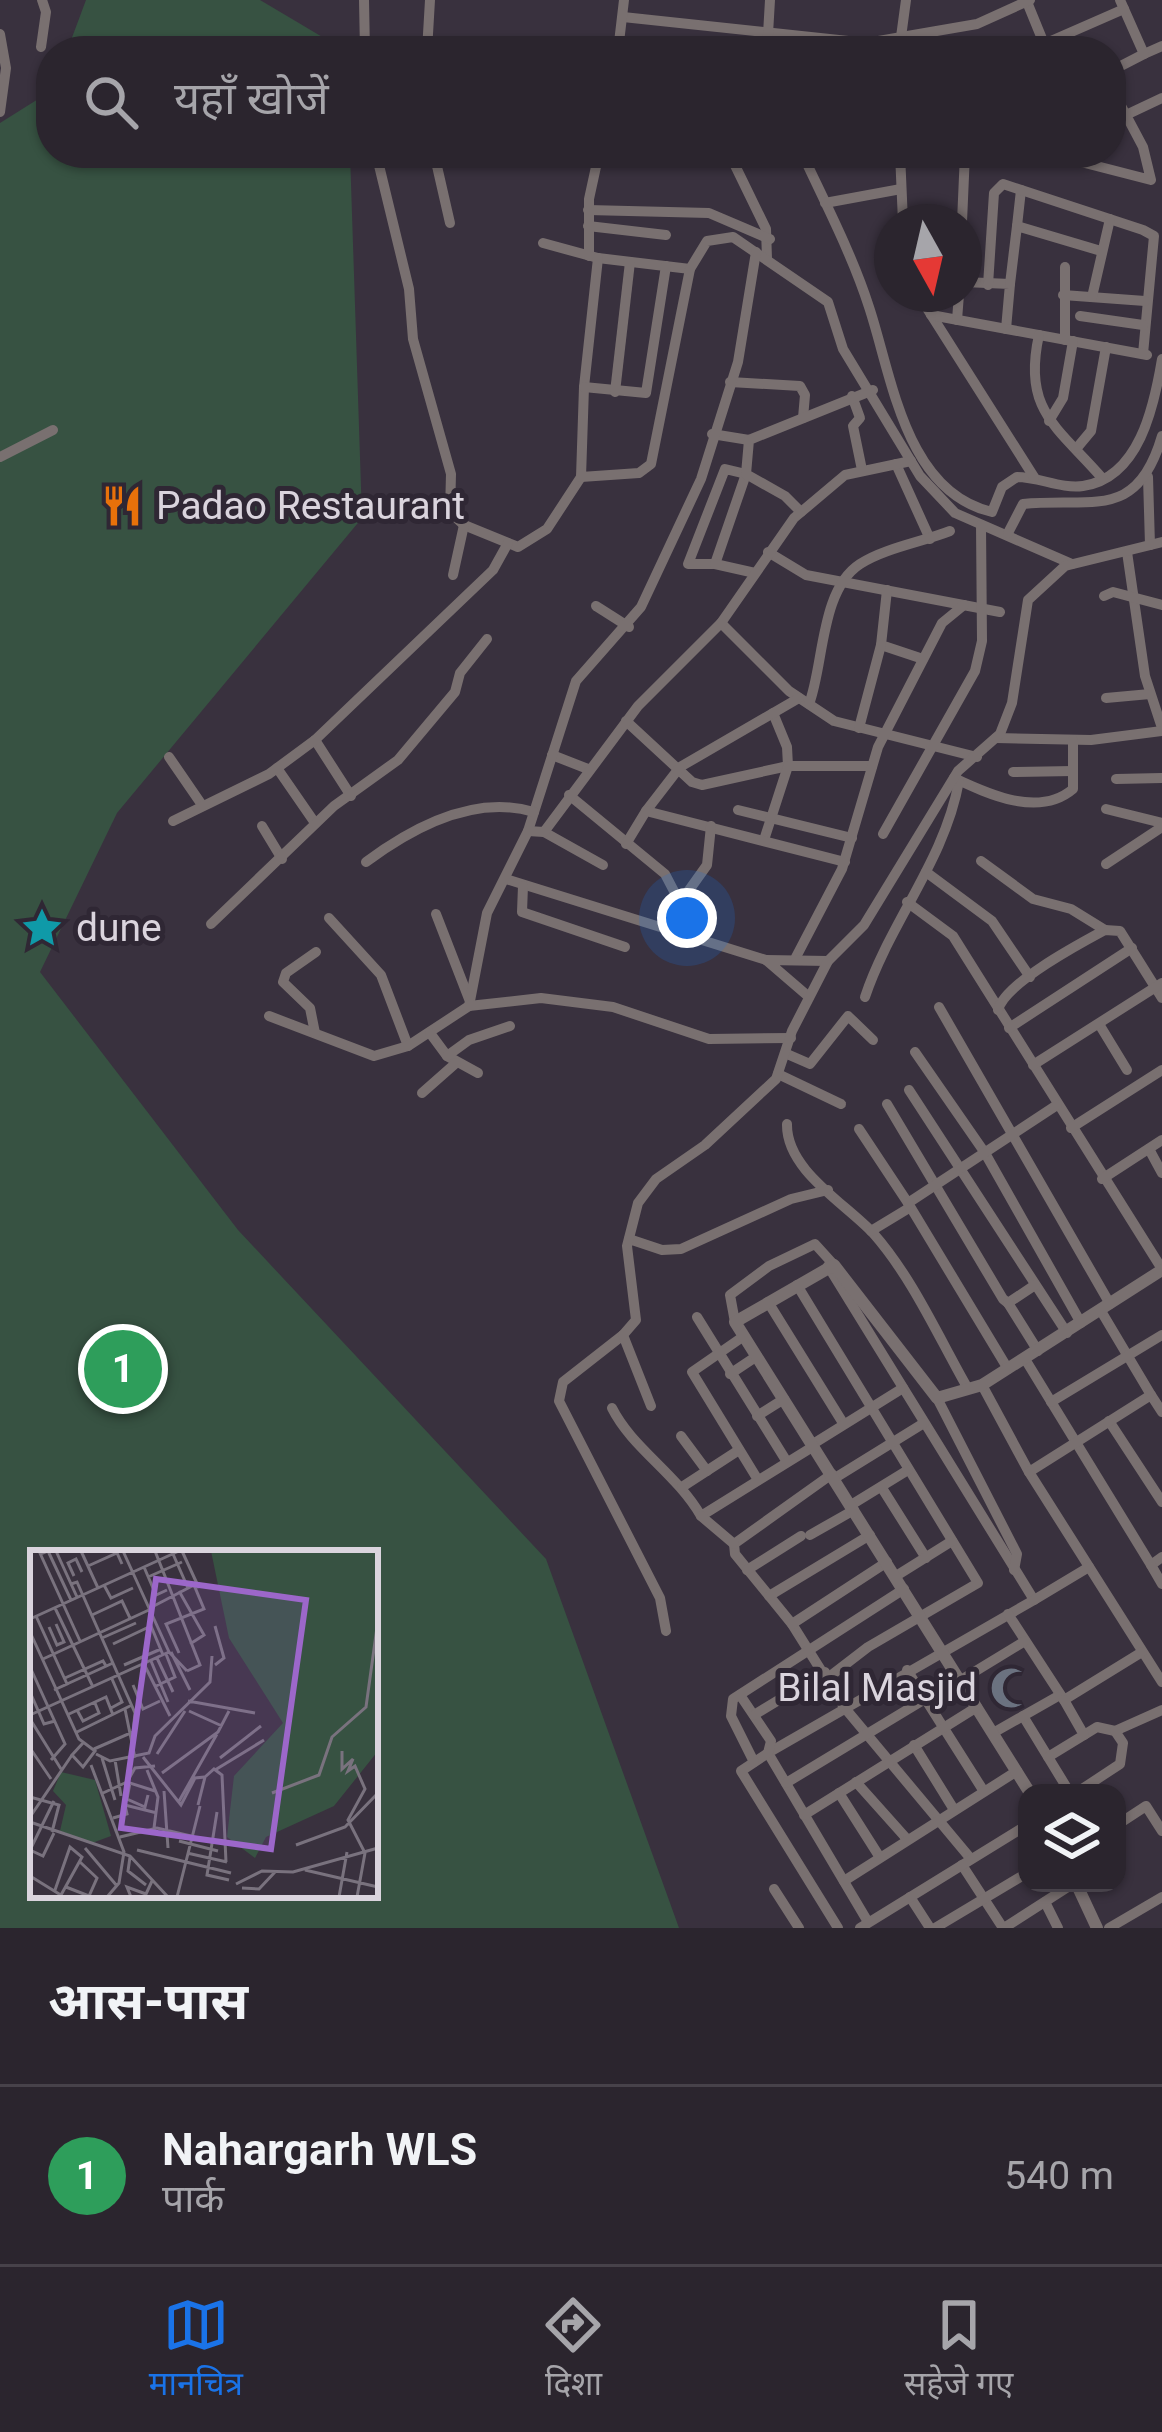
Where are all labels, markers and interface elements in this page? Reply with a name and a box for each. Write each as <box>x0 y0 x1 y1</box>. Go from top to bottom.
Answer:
search box <box>36 36 1126 168</box>
icon: search <box>78 69 144 135</box>
text: यहाँ खोजें <box>174 72 329 125</box>
north arrow <box>874 204 982 312</box>
restaurant icon: Padao Restaurant <box>99 483 145 529</box>
place label: Padao Restaurant <box>156 483 465 529</box>
your location <box>657 888 717 948</box>
place icon: dune <box>19 905 65 951</box>
place label: dune <box>76 905 162 951</box>
pin: 1 <box>84 1324 162 1414</box>
inset map <box>30 1550 378 1898</box>
place label: Bilal Masjid <box>777 1665 977 1711</box>
mosque icon: Bilal Masjid <box>988 1665 1034 1711</box>
map controls <box>1018 1784 1126 1892</box>
button: layers <box>1018 1784 1126 1892</box>
text: आस-पास <box>48 1972 248 2031</box>
text: Nahargarh WLS <box>162 2123 477 2176</box>
text: 1 <box>76 2153 98 2199</box>
text: 540 m <box>1004 2153 1114 2199</box>
text: पार्क <box>162 2176 224 2222</box>
tab: मानचित्र <box>149 2292 243 2408</box>
tab: दिशा <box>540 2292 606 2408</box>
tab: सहेजे गए <box>904 2292 1013 2408</box>

